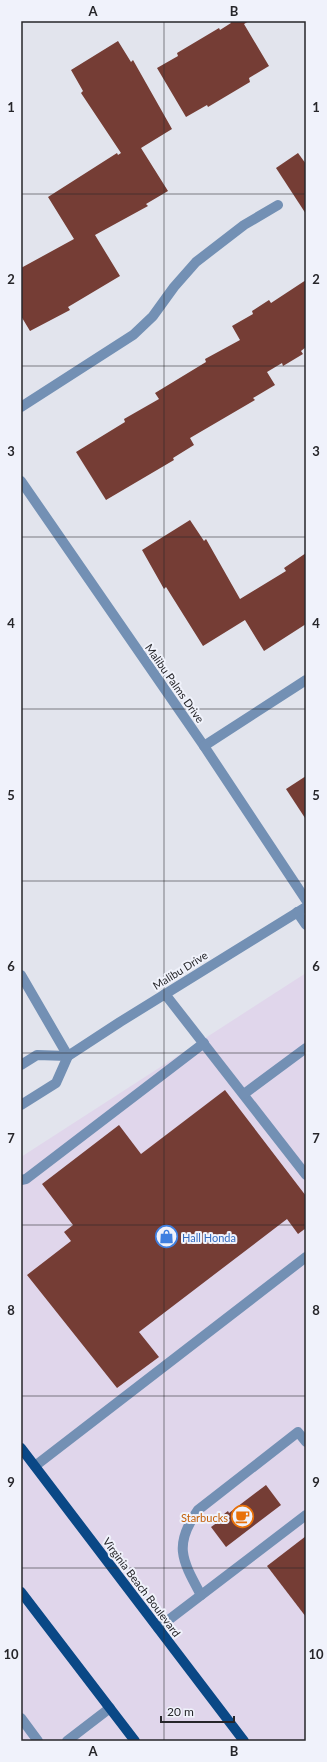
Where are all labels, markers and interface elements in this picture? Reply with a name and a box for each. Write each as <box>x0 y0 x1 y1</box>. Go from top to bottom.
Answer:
text: A <box>87 3 98 19</box>
text: B <box>230 3 239 19</box>
text: 1 <box>7 99 15 115</box>
text: 1 <box>312 99 320 115</box>
text: 2 <box>7 271 15 287</box>
text: 2 <box>312 271 320 287</box>
text: 3 <box>7 443 15 459</box>
text: 3 <box>312 443 320 459</box>
text: 4 <box>7 615 15 631</box>
text: 4 <box>312 615 320 631</box>
street label: Malibu Palms Drive <box>143 641 207 725</box>
text: 5 <box>7 787 15 803</box>
text: 5 <box>312 787 320 803</box>
street label: Malibu Drive <box>150 948 210 992</box>
text: 6 <box>7 958 15 974</box>
text: 6 <box>312 958 320 974</box>
text: 7 <box>7 1130 15 1146</box>
text: 7 <box>312 1130 320 1146</box>
shop icon: Hall Honda <box>153 1224 179 1250</box>
place label: Hall Honda <box>182 1231 236 1244</box>
text: 8 <box>7 1302 15 1318</box>
text: 8 <box>312 1302 320 1318</box>
text: 9 <box>7 1474 15 1490</box>
text: 9 <box>312 1474 320 1490</box>
cafe icon: Starbucks <box>230 1504 256 1530</box>
place label: Starbucks <box>181 1511 228 1524</box>
street label: Virginia Beach Boulevard <box>101 1535 183 1639</box>
text: 10 <box>3 1646 19 1662</box>
text: 10 <box>308 1646 324 1662</box>
scale bar <box>161 1698 234 1724</box>
text: 20 m <box>167 1704 194 1719</box>
text: A <box>87 1743 98 1759</box>
text: B <box>230 1743 239 1759</box>

